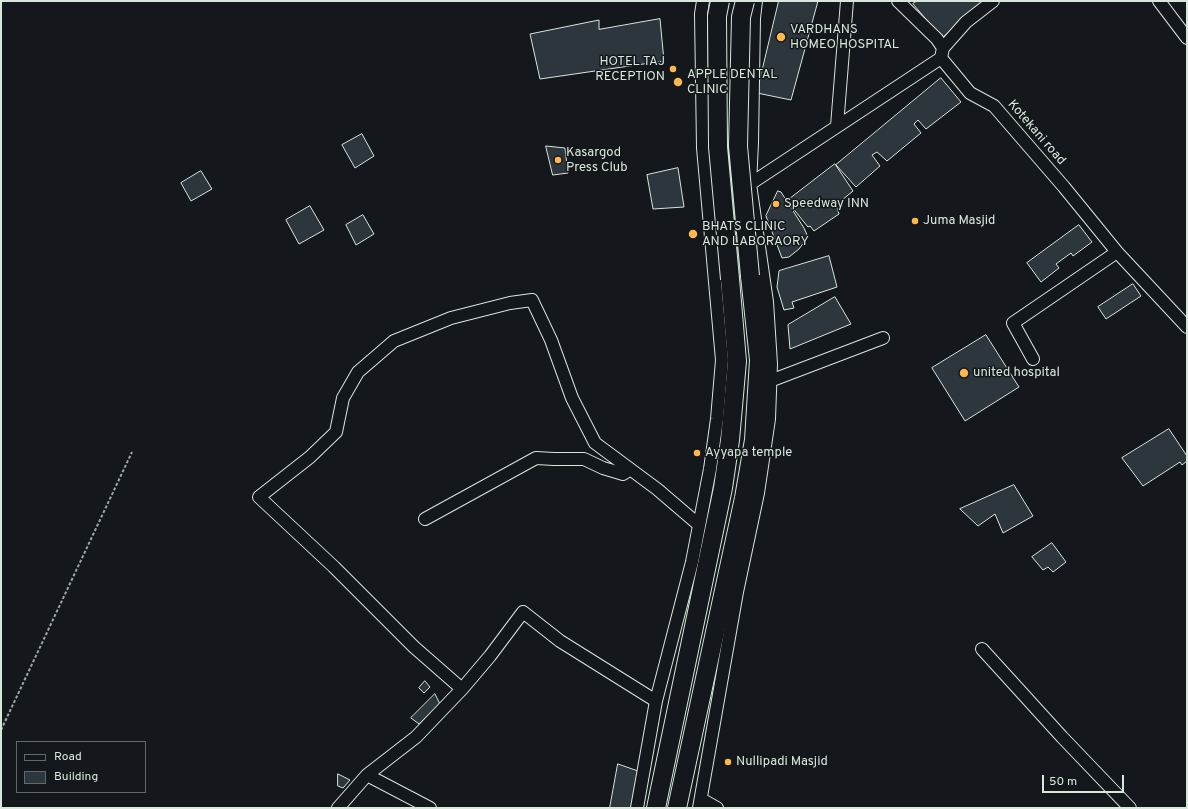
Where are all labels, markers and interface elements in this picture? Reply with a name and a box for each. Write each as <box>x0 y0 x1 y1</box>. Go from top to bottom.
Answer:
place label: VARDHANS HOMEO HOSPITAL <box>790 22 899 53</box>
marker: VARDHANS HOMEO HOSPITAL <box>775 31 787 43</box>
place label: HOTEL TAJ RECEPTION <box>595 54 665 85</box>
marker: HOTEL TAJ RECEPTION <box>668 64 678 74</box>
place label: APPLE DENTAL CLINIC <box>687 67 778 98</box>
marker: APPLE DENTAL CLINIC <box>672 76 684 88</box>
street label: Kotekani road <box>1004 97 1068 169</box>
place label: Kasargod Press Club <box>566 145 627 176</box>
marker: Kasargod Press Club <box>553 155 563 165</box>
place label: Speedway INN <box>784 196 869 212</box>
marker: Speedway INN <box>771 199 781 209</box>
place label: Juma Masjid <box>923 213 995 229</box>
marker: Juma Masjid <box>910 216 920 226</box>
place label: BHATS CLINIC AND LABORAORY <box>702 219 809 250</box>
marker: BHATS CLINIC AND LABORAORY <box>687 228 699 240</box>
place label: united hospital <box>973 365 1060 381</box>
marker: united hospital <box>958 367 970 379</box>
place label: Ayyapa temple <box>705 445 792 461</box>
marker: Ayyapa temple <box>692 448 702 458</box>
legend <box>16 741 146 793</box>
text: Road <box>54 749 82 765</box>
place label: Nullipadi Masjid <box>736 754 828 770</box>
marker: Nullipadi Masjid <box>723 757 733 767</box>
scale bar <box>1044 767 1126 793</box>
text: Building <box>54 769 98 785</box>
text: 50 m <box>1049 774 1077 790</box>

